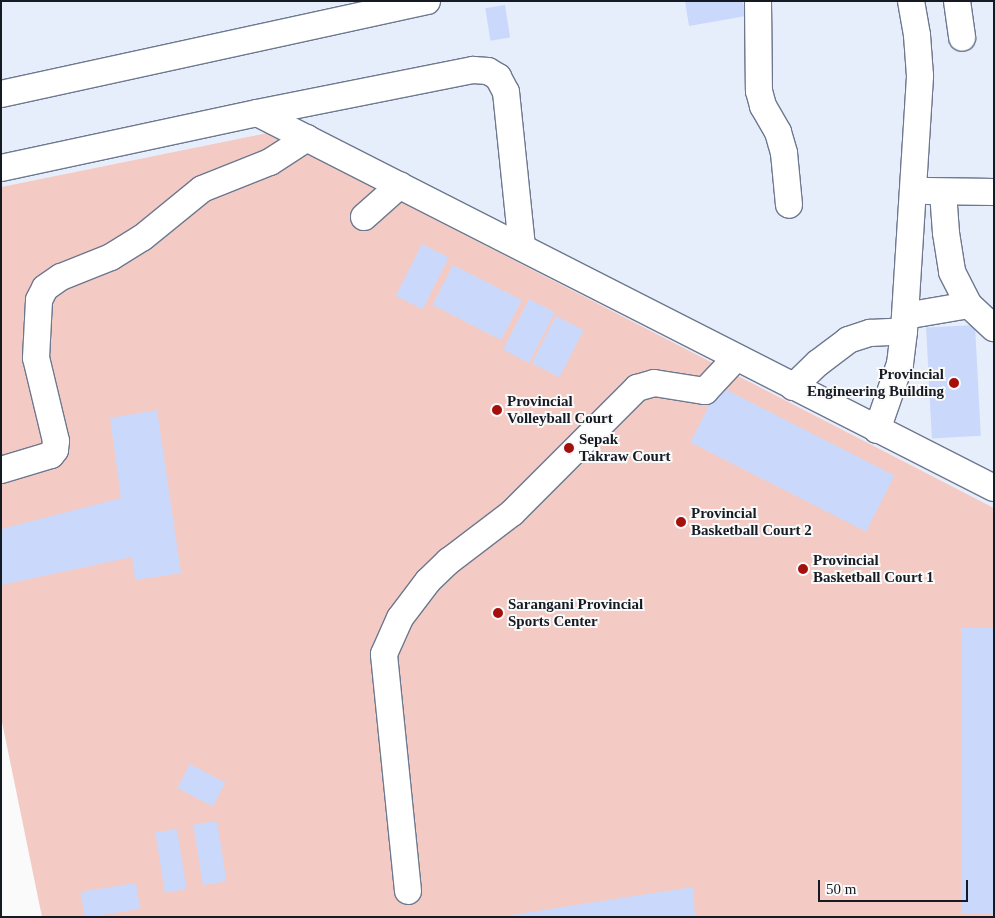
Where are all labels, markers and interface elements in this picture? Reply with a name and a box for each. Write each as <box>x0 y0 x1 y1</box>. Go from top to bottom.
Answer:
place label: Provincial Engineering Building <box>807 365 944 400</box>
marker: Provincial Engineering Building <box>948 377 960 389</box>
place label: Provincial Volleyball Court <box>507 392 613 427</box>
marker: Provincial Volleyball Court <box>491 404 503 416</box>
place label: Sepak Takraw Court <box>579 430 671 465</box>
marker: Sepak Takraw Court <box>563 442 575 454</box>
place label: Provincial Basketball Court 2 <box>691 504 812 539</box>
marker: Provincial Basketball Court 2 <box>675 516 687 528</box>
place label: Provincial Basketball Court 1 <box>813 551 934 586</box>
marker: Provincial Basketball Court 1 <box>797 563 809 575</box>
place label: Sarangani Provincial Sports Center <box>508 595 643 630</box>
marker: Sarangani Provincial Sports Center <box>492 607 504 619</box>
scale bar <box>820 870 970 902</box>
text: 50 m <box>826 881 856 897</box>

